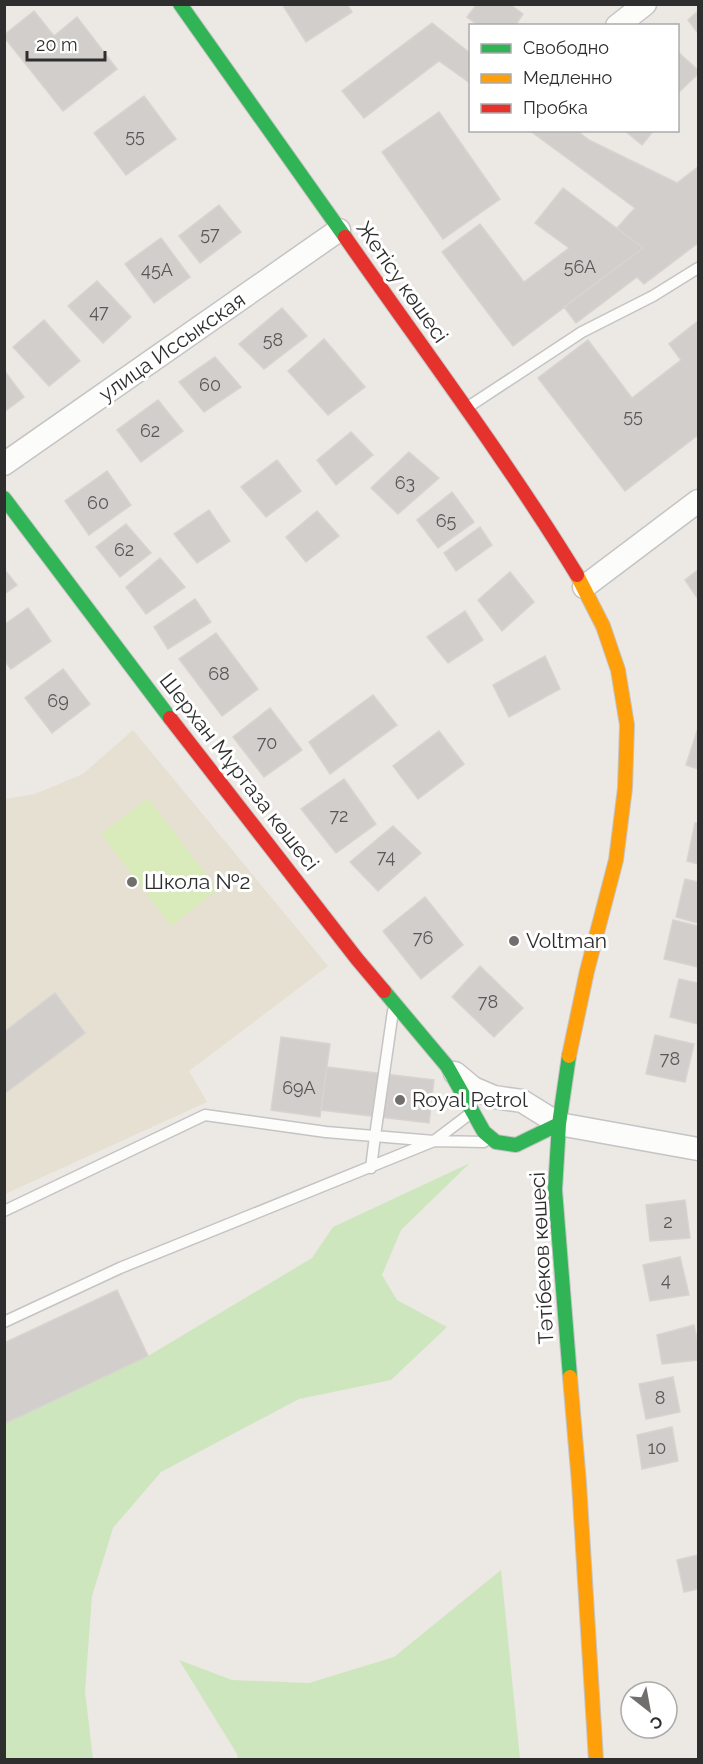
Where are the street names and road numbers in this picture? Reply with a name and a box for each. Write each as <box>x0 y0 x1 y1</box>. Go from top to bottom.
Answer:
street label: Жетісу көшесі <box>351 216 454 347</box>
street label: улица Иссыкская <box>94 287 250 406</box>
street label: Шерхан Мұртаза көшесі <box>155 668 324 875</box>
street label: Тәтібеков көшесі <box>525 1171 558 1345</box>

